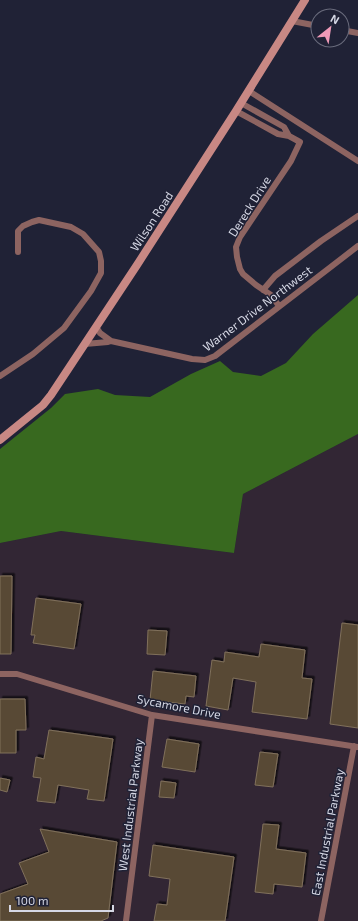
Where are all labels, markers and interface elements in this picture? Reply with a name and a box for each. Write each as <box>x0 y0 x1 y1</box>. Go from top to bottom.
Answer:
north arrow <box>310 8 350 48</box>
text: N <box>329 11 342 27</box>
street label: Dereck Drive <box>225 173 273 239</box>
street label: Wilson Road <box>127 189 175 253</box>
street label: Warner Drive Northwest <box>200 262 315 354</box>
street label: Sycamore Drive <box>136 691 222 721</box>
street label: West Industrial Parkway <box>115 737 145 872</box>
street label: East Industrial Parkway <box>308 767 346 897</box>
scale bar <box>10 887 113 913</box>
text: 100 m <box>16 893 48 907</box>

